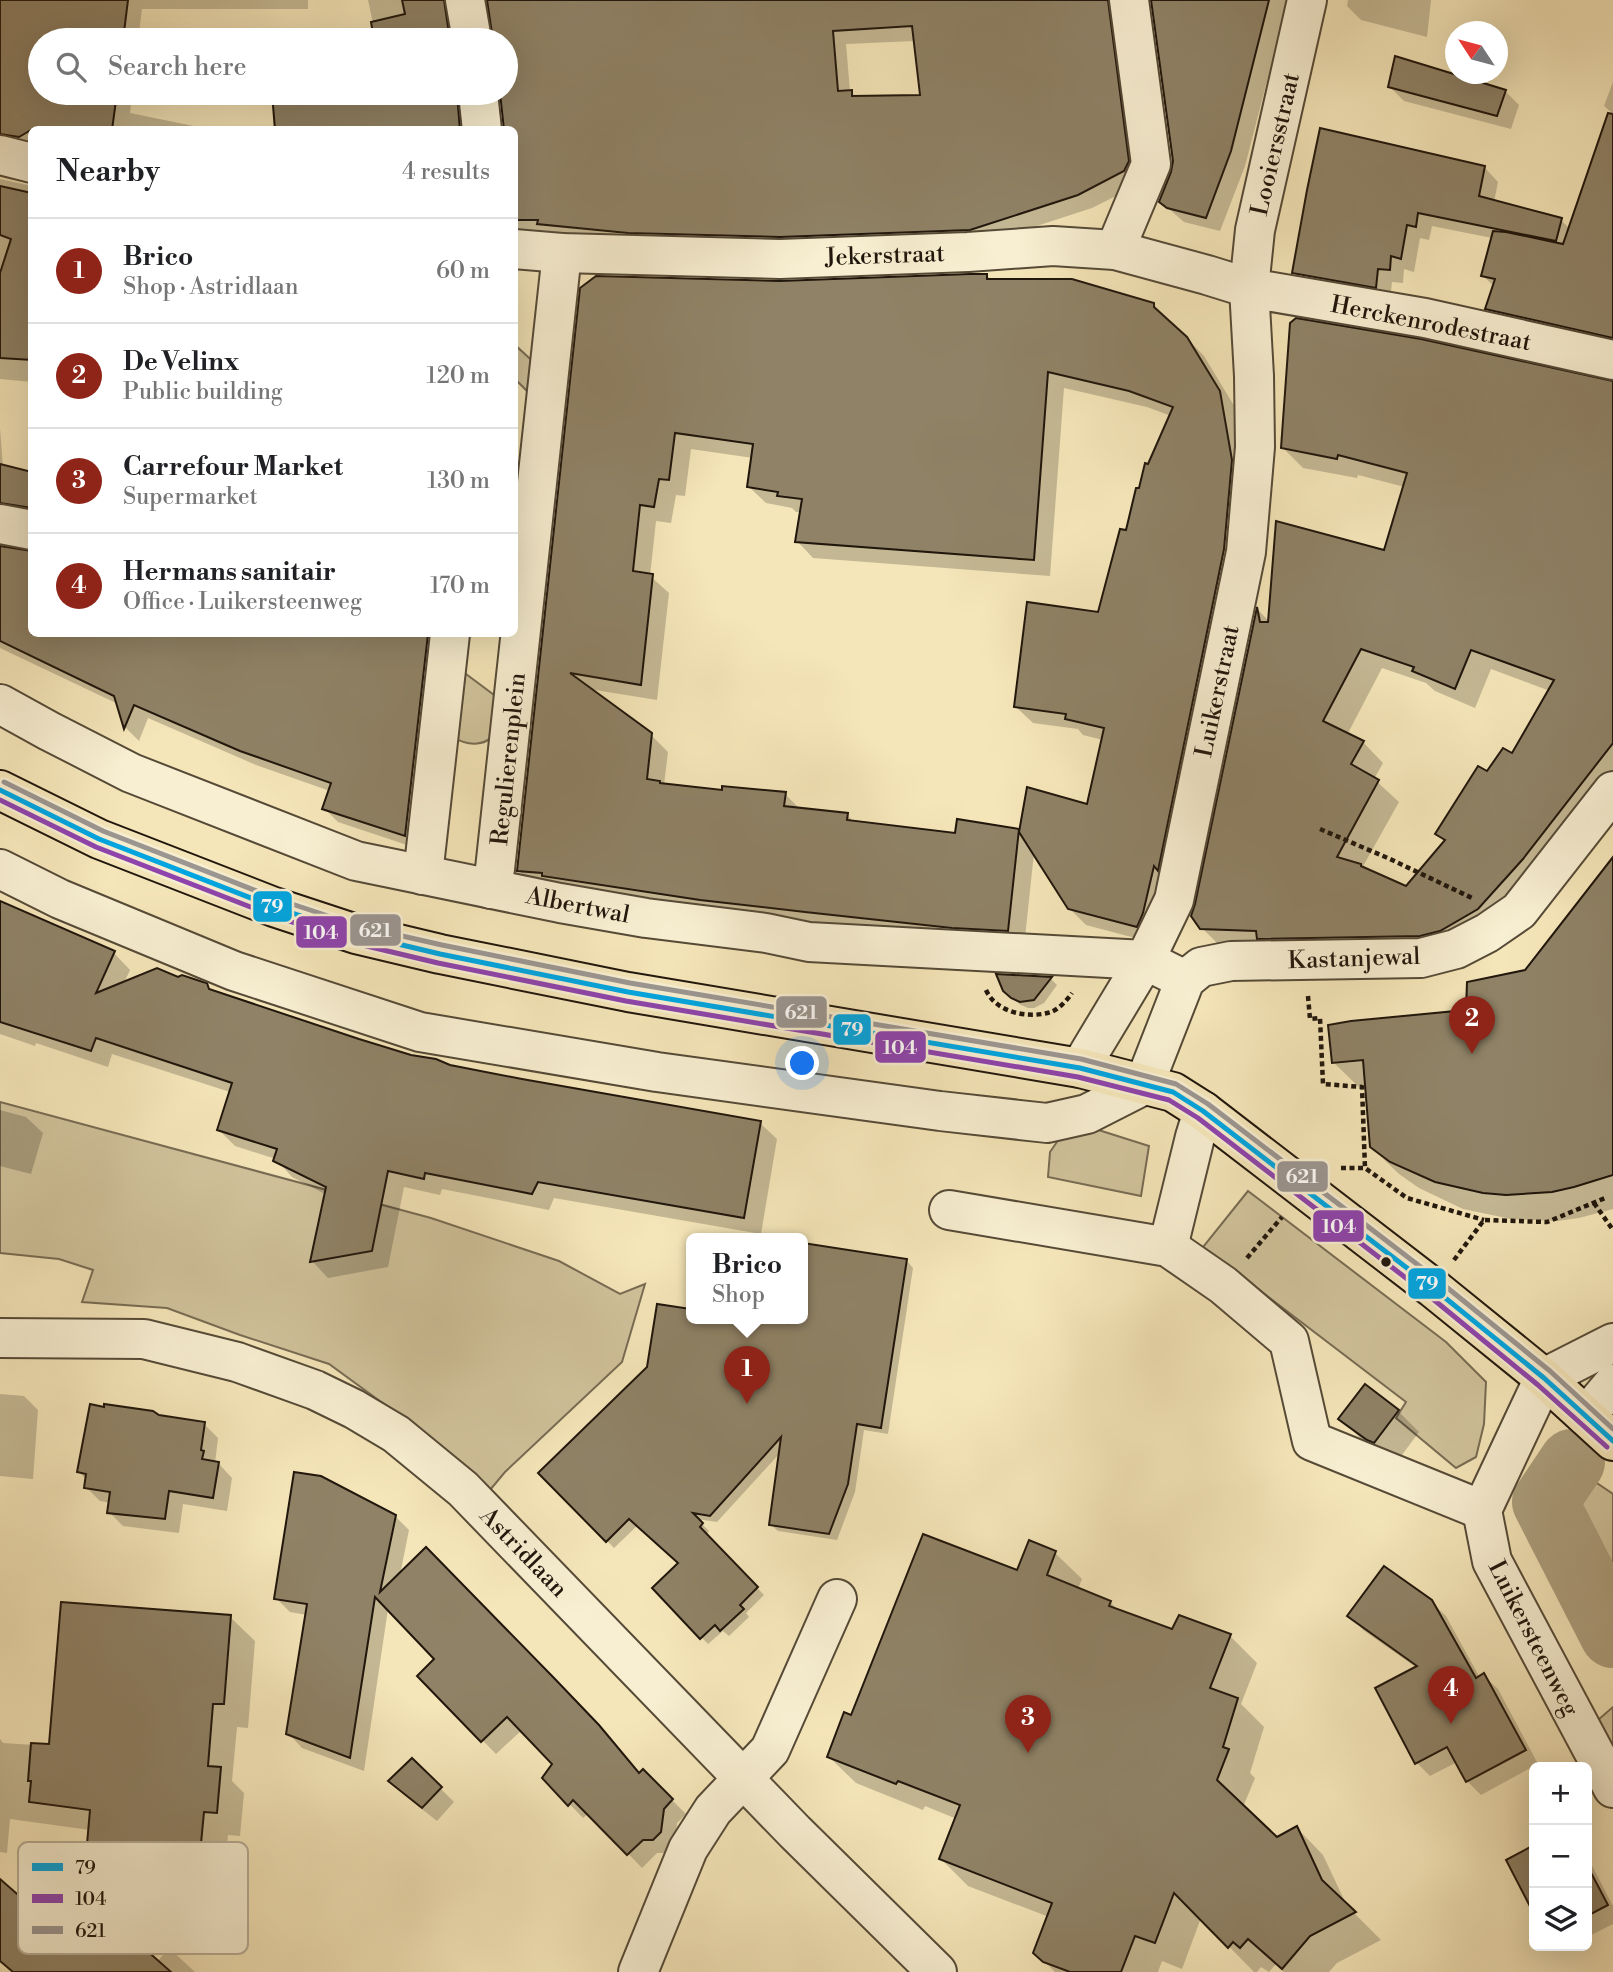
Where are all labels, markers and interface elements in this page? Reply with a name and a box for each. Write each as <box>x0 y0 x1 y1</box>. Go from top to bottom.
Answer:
north arrow <box>1445 21 1508 84</box>
search box <box>28 28 518 105</box>
icon: search <box>52 48 90 86</box>
text: Search here <box>108 51 247 83</box>
street label: Looiersstraat <box>1245 69 1307 219</box>
text: Nearby <box>56 153 160 191</box>
text: 4 results <box>402 158 490 186</box>
street label: Jekerstraat <box>824 239 946 273</box>
text: Brico <box>123 241 193 273</box>
text: 1 <box>73 257 85 285</box>
text: 60 m <box>436 257 490 285</box>
text: Shop · Astridlaan <box>123 273 298 301</box>
street label: Herckenrodestraat <box>1328 290 1534 358</box>
text: De Velinx <box>123 346 239 378</box>
text: 2 <box>72 362 86 390</box>
text: 120 m <box>426 362 490 390</box>
text: Public building <box>123 378 283 406</box>
text: Carrefour Market <box>123 451 343 483</box>
text: 3 <box>72 467 86 495</box>
text: 130 m <box>427 467 490 495</box>
text: Supermarket <box>123 483 258 511</box>
text: Hermans sanitair <box>123 556 336 588</box>
text: 4 <box>71 572 87 600</box>
text: 170 m <box>430 572 490 600</box>
text: Office · Luikersteenweg <box>123 588 362 616</box>
street label: Luikerstraat <box>1189 622 1247 760</box>
street label: Regulierenplein <box>485 671 533 847</box>
street label: Albertwal <box>523 881 632 931</box>
line badge: 79 <box>252 890 293 923</box>
text: 79 <box>261 895 283 919</box>
line badge: 621 <box>349 913 402 947</box>
line badge: 104 <box>295 915 348 949</box>
text: 621 <box>358 919 392 943</box>
text: 104 <box>303 921 339 945</box>
street label: Kastanjewal <box>1287 942 1421 976</box>
line badge: 621 <box>775 995 828 1029</box>
pin: 2 <box>1449 996 1495 1054</box>
text: 621 <box>784 1001 818 1025</box>
line badge: 79 <box>832 1013 872 1046</box>
text: 79 <box>841 1018 863 1042</box>
line badge: 104 <box>874 1030 927 1064</box>
text: 104 <box>882 1036 918 1060</box>
your location <box>785 1046 819 1080</box>
line badge: 621 <box>1276 1160 1329 1193</box>
text: 621 <box>1285 1165 1319 1189</box>
line badge: 104 <box>1312 1209 1365 1243</box>
text: 104 <box>1321 1215 1357 1239</box>
popup <box>686 1233 808 1324</box>
text: Brico <box>712 1249 782 1281</box>
unlabelled marker <box>1379 1255 1393 1269</box>
line badge: 79 <box>1407 1267 1447 1300</box>
text: 79 <box>1416 1272 1438 1296</box>
text: Shop <box>712 1281 765 1309</box>
pin: 1 <box>724 1346 770 1404</box>
street label: Astridlaan <box>472 1501 574 1604</box>
street label: Luikersteenweg <box>1481 1556 1585 1722</box>
pin: 4 <box>1428 1666 1474 1724</box>
pin: 3 <box>1005 1695 1051 1753</box>
map controls <box>1529 1762 1592 1951</box>
button: + <box>1529 1762 1592 1825</box>
button: − <box>1529 1825 1592 1888</box>
legend <box>18 1842 248 1954</box>
text: 79 <box>75 1856 96 1880</box>
text: 104 <box>75 1887 106 1911</box>
button: layers <box>1529 1888 1592 1951</box>
text: 621 <box>75 1919 106 1943</box>

